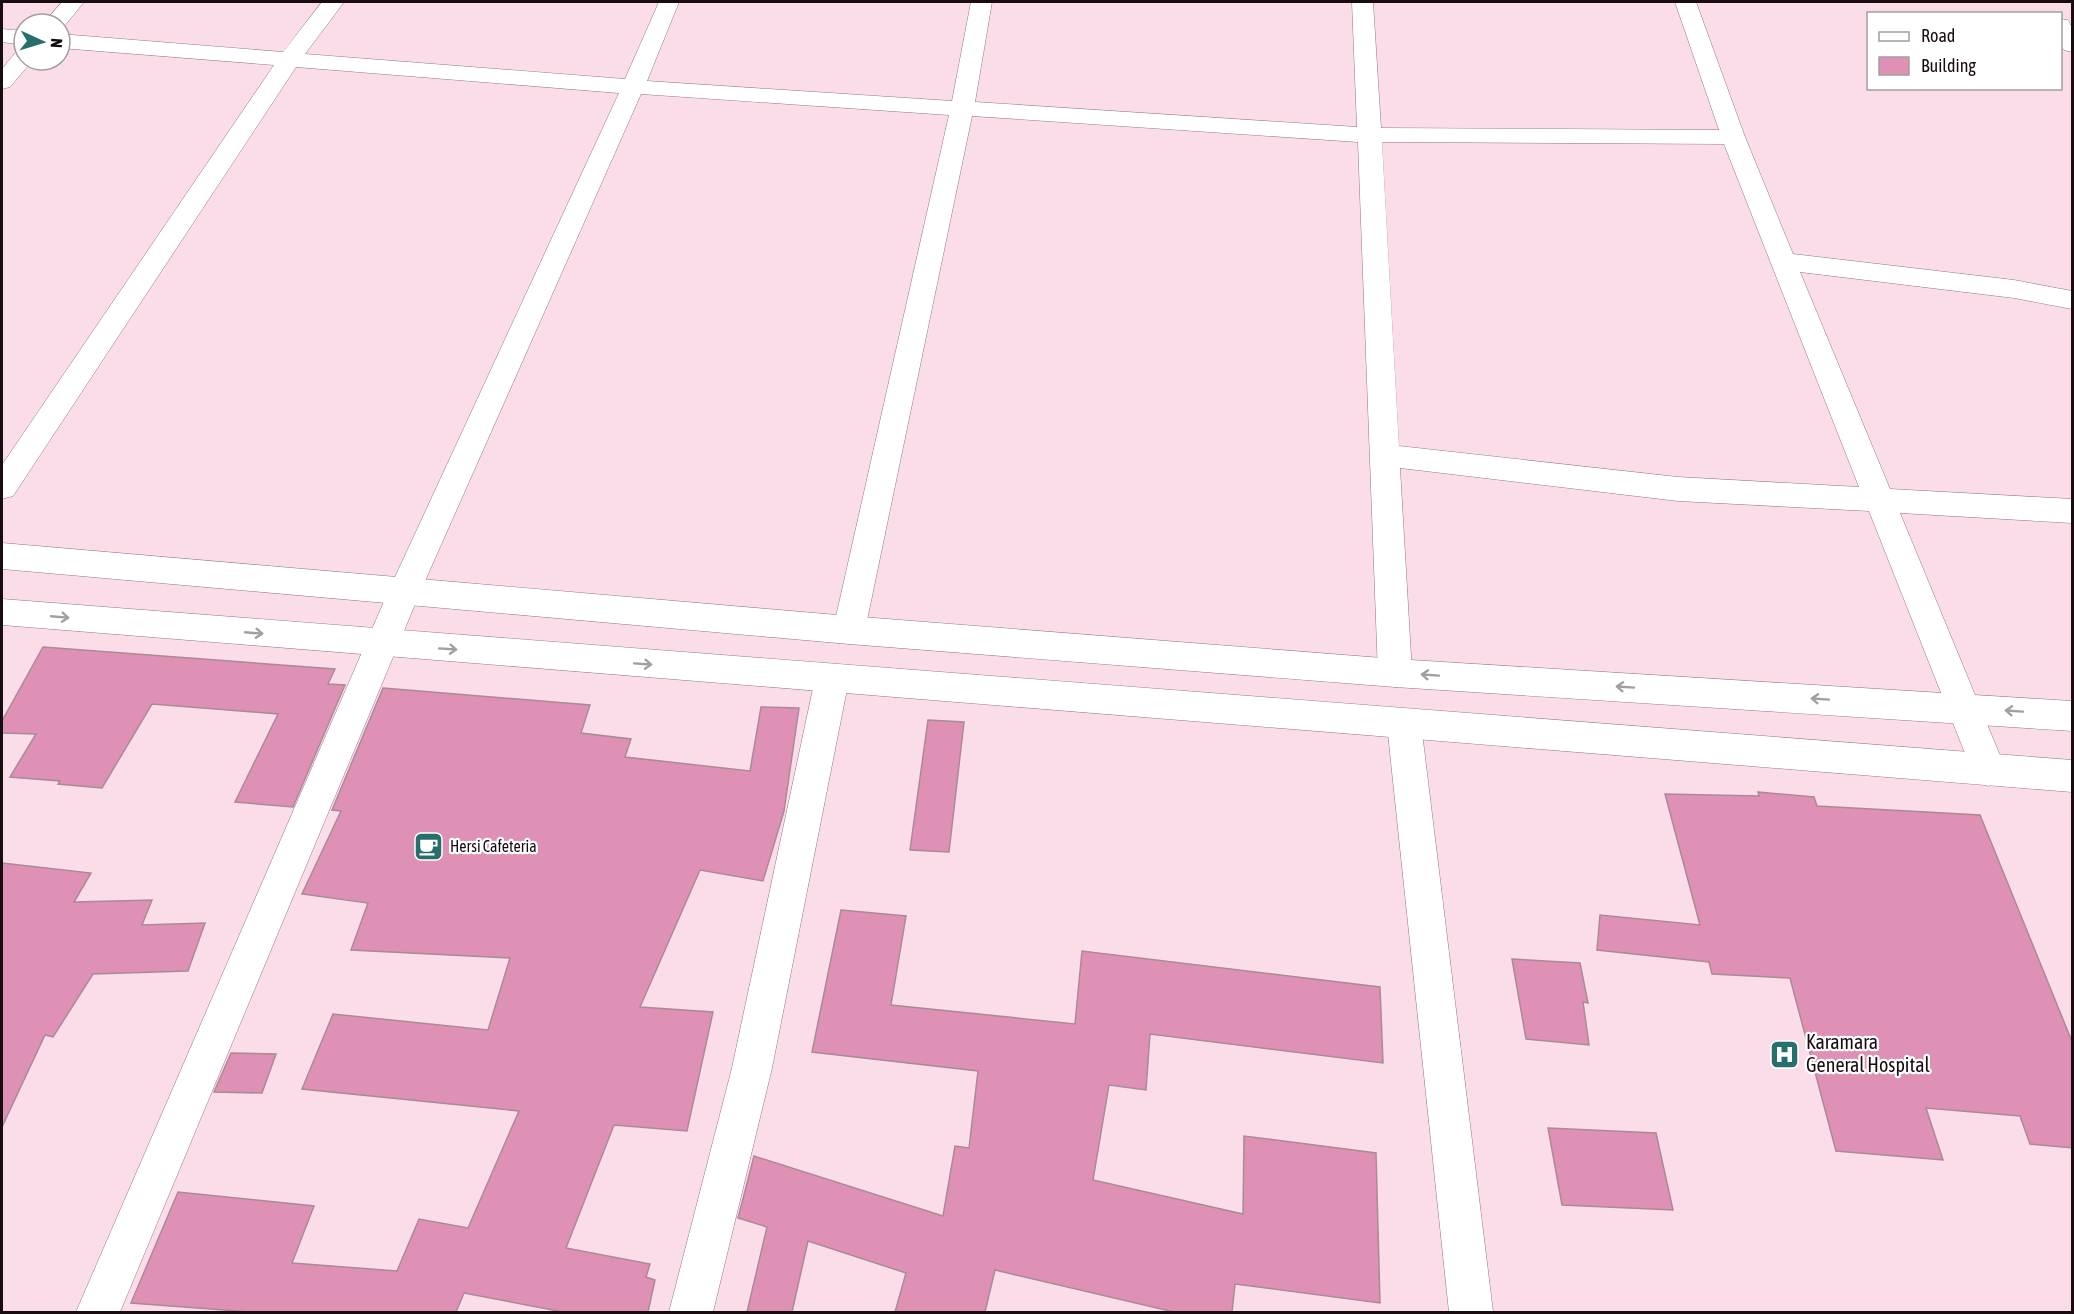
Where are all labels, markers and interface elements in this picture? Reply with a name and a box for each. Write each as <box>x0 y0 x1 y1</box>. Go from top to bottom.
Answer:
north arrow <box>12 12 72 72</box>
legend <box>1867 12 2062 90</box>
text: Road <box>1921 25 1955 46</box>
text: N <box>48 38 66 48</box>
text: Building <box>1921 55 1976 76</box>
one-way arrow <box>49 612 69 623</box>
one-way arrow <box>244 628 264 639</box>
one-way arrow <box>438 644 458 655</box>
one-way arrow <box>632 659 652 670</box>
one-way arrow <box>1421 669 1441 680</box>
one-way arrow <box>1615 681 1635 692</box>
one-way arrow <box>1810 693 1830 704</box>
one-way arrow <box>2005 706 2025 717</box>
cafe icon: Hersi Cafeteria <box>413 830 445 862</box>
place label: Hersi Cafeteria <box>450 837 537 855</box>
place label: Karamara General Hospital <box>1806 1030 1931 1076</box>
hospital icon: Karamara General Hospital <box>1769 1038 1801 1070</box>

